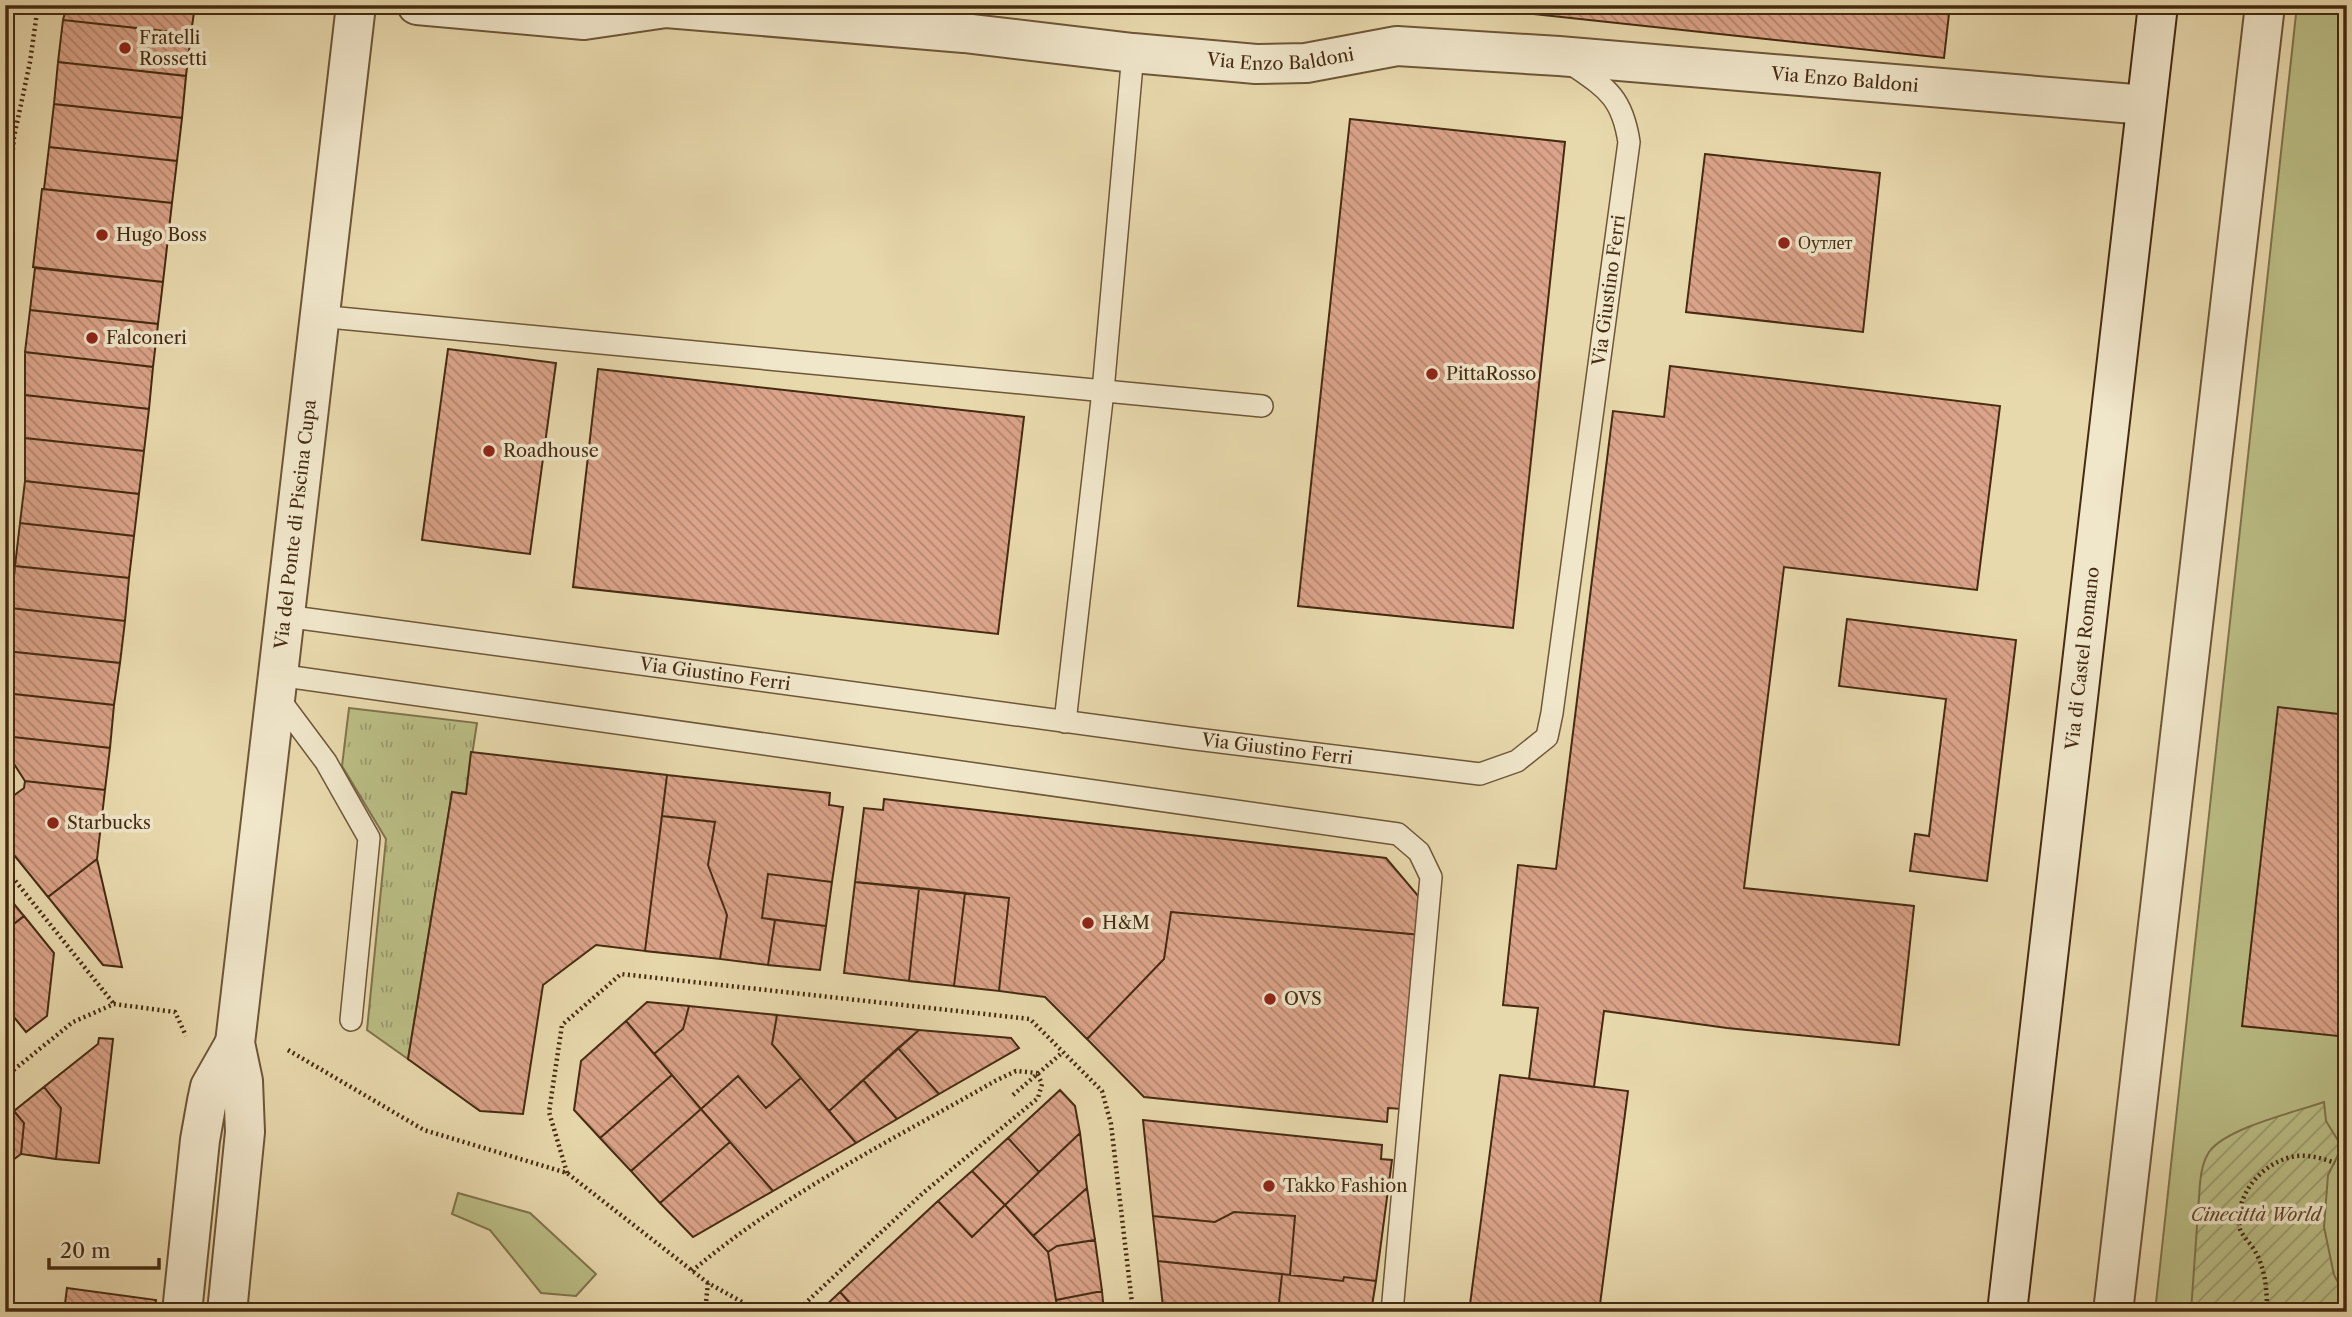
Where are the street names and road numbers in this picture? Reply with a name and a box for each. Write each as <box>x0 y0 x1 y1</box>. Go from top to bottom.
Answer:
street label: Via Enzo Baldoni <box>1205 43 1356 75</box>
street label: Via Enzo Baldoni <box>1769 63 1920 97</box>
street label: Via Giustino Ferri <box>1588 213 1630 368</box>
street label: Via del Ponte di Piscina Cupa <box>270 398 321 651</box>
street label: Via di Castel Romano <box>2061 566 2104 752</box>
street label: Via Giustino Ferri <box>637 653 792 695</box>
street label: Via Giustino Ferri <box>1199 729 1354 769</box>

